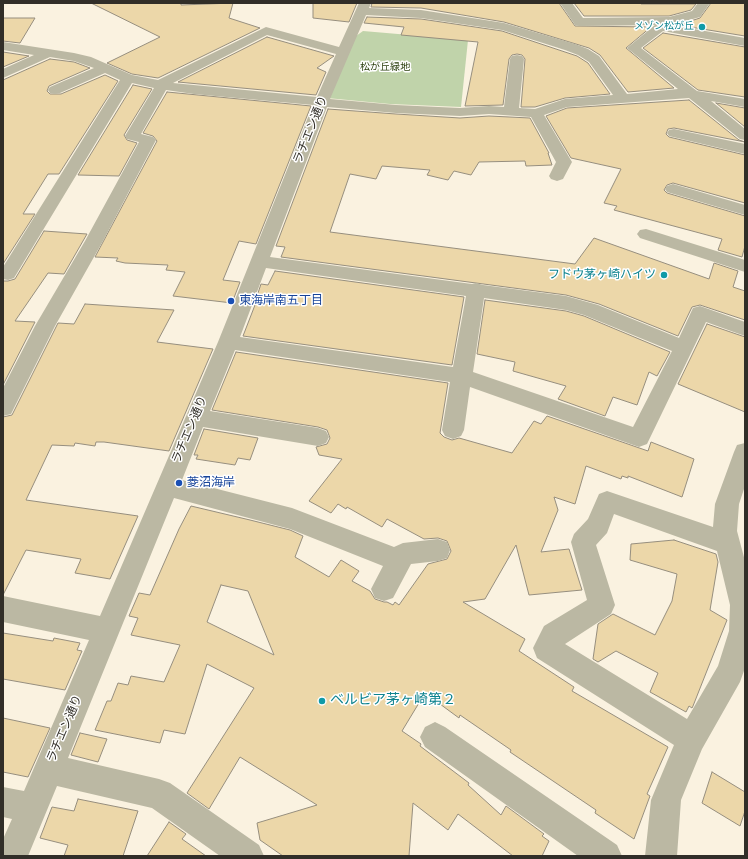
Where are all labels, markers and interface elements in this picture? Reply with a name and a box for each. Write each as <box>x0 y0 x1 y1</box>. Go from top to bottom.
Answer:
place label: メゾン松が丘 <box>634 21 694 33</box>
marker: メゾン松が丘 <box>697 22 707 32</box>
park label: 松が丘緑地 <box>360 62 410 74</box>
street label: ラチエン通り <box>291 94 331 166</box>
place label: フドウ茅ヶ崎ハイツ <box>548 268 656 282</box>
marker: フドウ茅ヶ崎ハイツ <box>659 270 669 280</box>
place label: 東海岸南五丁目 <box>239 294 323 308</box>
marker: 東海岸南五丁目 <box>226 296 236 306</box>
street label: ラチエン通り <box>169 394 211 466</box>
place label: 菱沼海岸 <box>187 476 235 490</box>
marker: 菱沼海岸 <box>174 478 184 488</box>
street label: ラチエン通り <box>44 693 86 765</box>
place label: ベルビア茅ヶ崎第２ <box>330 693 456 709</box>
marker: ベルビア茅ヶ崎第２ <box>317 696 327 706</box>

